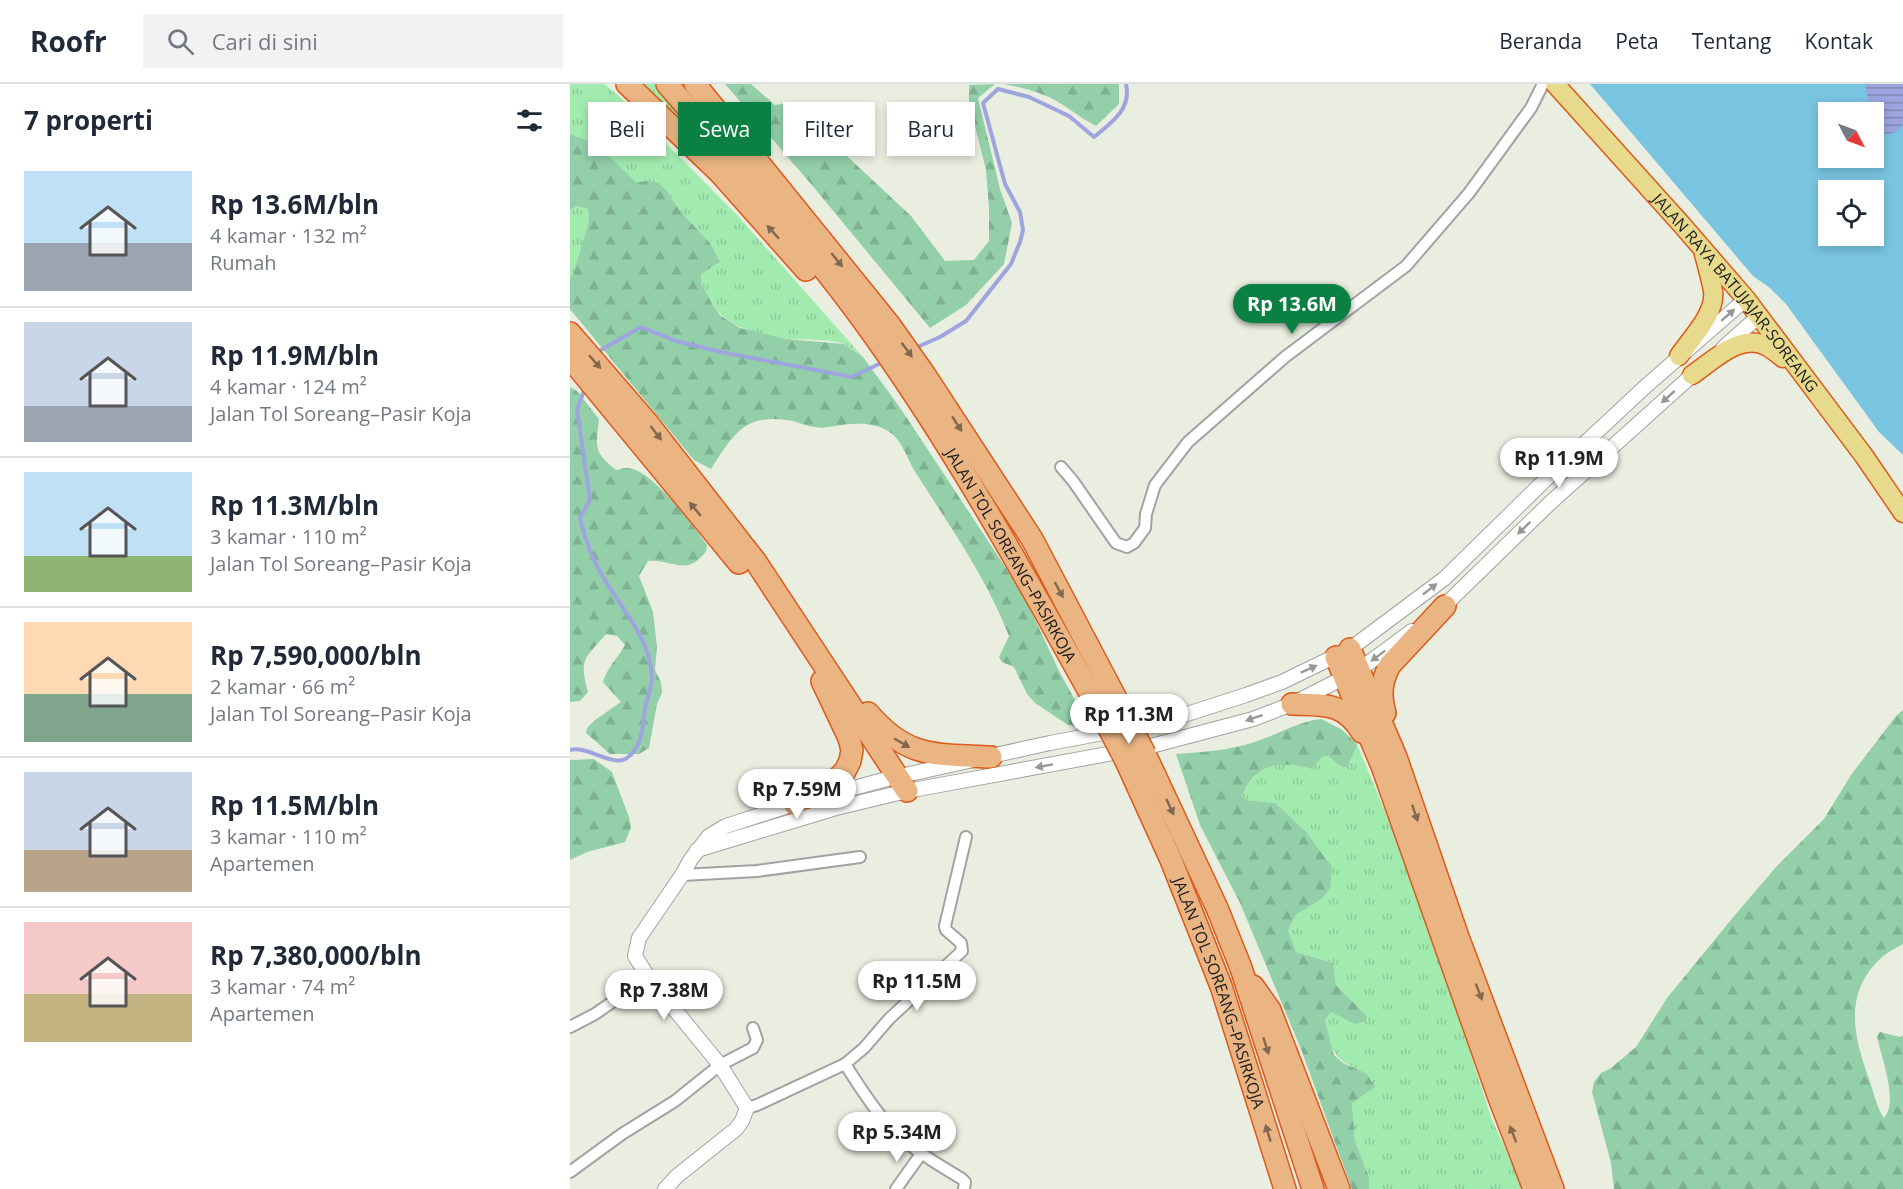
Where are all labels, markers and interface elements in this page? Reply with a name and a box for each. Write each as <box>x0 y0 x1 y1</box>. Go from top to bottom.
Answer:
search box <box>143 14 563 68</box>
text: Roofr <box>30 22 107 60</box>
icon: search <box>164 25 197 58</box>
text: Cari di sini <box>212 26 318 56</box>
text: Beranda <box>1499 27 1582 55</box>
text: Peta <box>1615 27 1659 55</box>
text: Tentang <box>1692 27 1771 55</box>
text: Kontak <box>1804 27 1873 55</box>
text: 7 properti <box>24 102 153 138</box>
chip: Beli <box>588 102 666 156</box>
chip: Sewa <box>678 102 771 156</box>
chip: Filter <box>783 102 875 156</box>
chip: Baru <box>887 102 975 156</box>
north arrow <box>1818 102 1884 168</box>
map controls <box>1818 102 1884 246</box>
icon: filters <box>513 104 546 137</box>
button: locate <box>1818 180 1884 246</box>
text: Rp 13.6M/bln <box>210 186 379 222</box>
street label: JALAN RAYA BATUJAJAR-SOREANG <box>1646 187 1823 397</box>
icon: home <box>72 195 144 267</box>
text: 4 kamar · 132 m² <box>210 222 367 249</box>
one-way arrow <box>767 225 780 240</box>
text: Rumah <box>210 249 277 276</box>
one-way arrow <box>831 252 844 268</box>
pin: Rp 13.6M <box>1230 284 1354 335</box>
text: Rp 13.6M <box>1247 290 1337 317</box>
one-way arrow <box>1720 308 1736 321</box>
text: Rp 11.9M/bln <box>210 337 379 373</box>
one-way arrow <box>901 342 913 357</box>
icon: home <box>72 346 144 418</box>
one-way arrow <box>588 354 602 369</box>
text: 4 kamar · 124 m² <box>210 373 367 400</box>
one-way arrow <box>1661 390 1676 403</box>
text: Jalan Tol Soreang–Pasir Koja <box>210 400 472 427</box>
one-way arrow <box>952 416 963 432</box>
one-way arrow <box>649 426 661 441</box>
pin: Rp 11.9M <box>1497 438 1621 489</box>
street label: JALAN TOL SOREANG–PASIRKOJA <box>939 442 1082 667</box>
text: Rp 11.9M <box>1514 444 1604 471</box>
text: Rp 11.3M/bln <box>210 487 379 523</box>
icon: home <box>72 496 144 568</box>
one-way arrow <box>689 502 701 517</box>
one-way arrow <box>1518 521 1532 535</box>
text: 3 kamar · 110 m² <box>210 523 367 550</box>
text: Jalan Tol Soreang–Pasir Koja <box>210 550 472 577</box>
one-way arrow <box>1054 582 1064 599</box>
one-way arrow <box>1423 584 1438 596</box>
text: Rp 7,590,000/bln <box>210 637 421 673</box>
icon: home <box>72 646 144 718</box>
one-way arrow <box>1370 650 1385 662</box>
one-way arrow <box>1300 665 1317 674</box>
text: 2 kamar · 66 m² <box>210 673 355 700</box>
pin: Rp 11.3M <box>1067 694 1191 745</box>
text: Jalan Tol Soreang–Pasir Koja <box>210 700 472 727</box>
text: Rp 11.3M <box>1084 700 1174 727</box>
one-way arrow <box>1245 714 1263 724</box>
one-way arrow <box>894 738 911 748</box>
one-way arrow <box>1034 762 1053 771</box>
pin: Rp 7.59M <box>735 769 859 820</box>
text: Rp 7.59M <box>752 775 842 802</box>
text: Rp 11.5M/bln <box>210 787 379 823</box>
icon: home <box>72 796 144 868</box>
one-way arrow <box>1165 798 1175 816</box>
one-way arrow <box>1411 804 1421 822</box>
text: 3 kamar · 110 m² <box>210 823 367 850</box>
text: Apartemen <box>210 850 315 877</box>
street label: JALAN TOL SOREANG–PASIRKOJA <box>1167 872 1270 1112</box>
text: Rp 7,380,000/bln <box>210 937 421 973</box>
icon: home <box>72 946 144 1018</box>
pin: Rp 11.5M <box>855 961 979 1012</box>
text: Rp 11.5M <box>872 967 962 994</box>
pin: Rp 7.38M <box>602 970 726 1021</box>
text: 3 kamar · 74 m² <box>210 973 355 1000</box>
text: Rp 7.38M <box>619 976 709 1003</box>
one-way arrow <box>1475 983 1485 1001</box>
text: Apartemen <box>210 1000 315 1027</box>
one-way arrow <box>1262 1037 1272 1055</box>
pin: Rp 5.34M <box>835 1112 959 1163</box>
text: Rp 5.34M <box>852 1118 942 1145</box>
one-way arrow <box>1263 1124 1272 1142</box>
one-way arrow <box>1508 1125 1518 1143</box>

